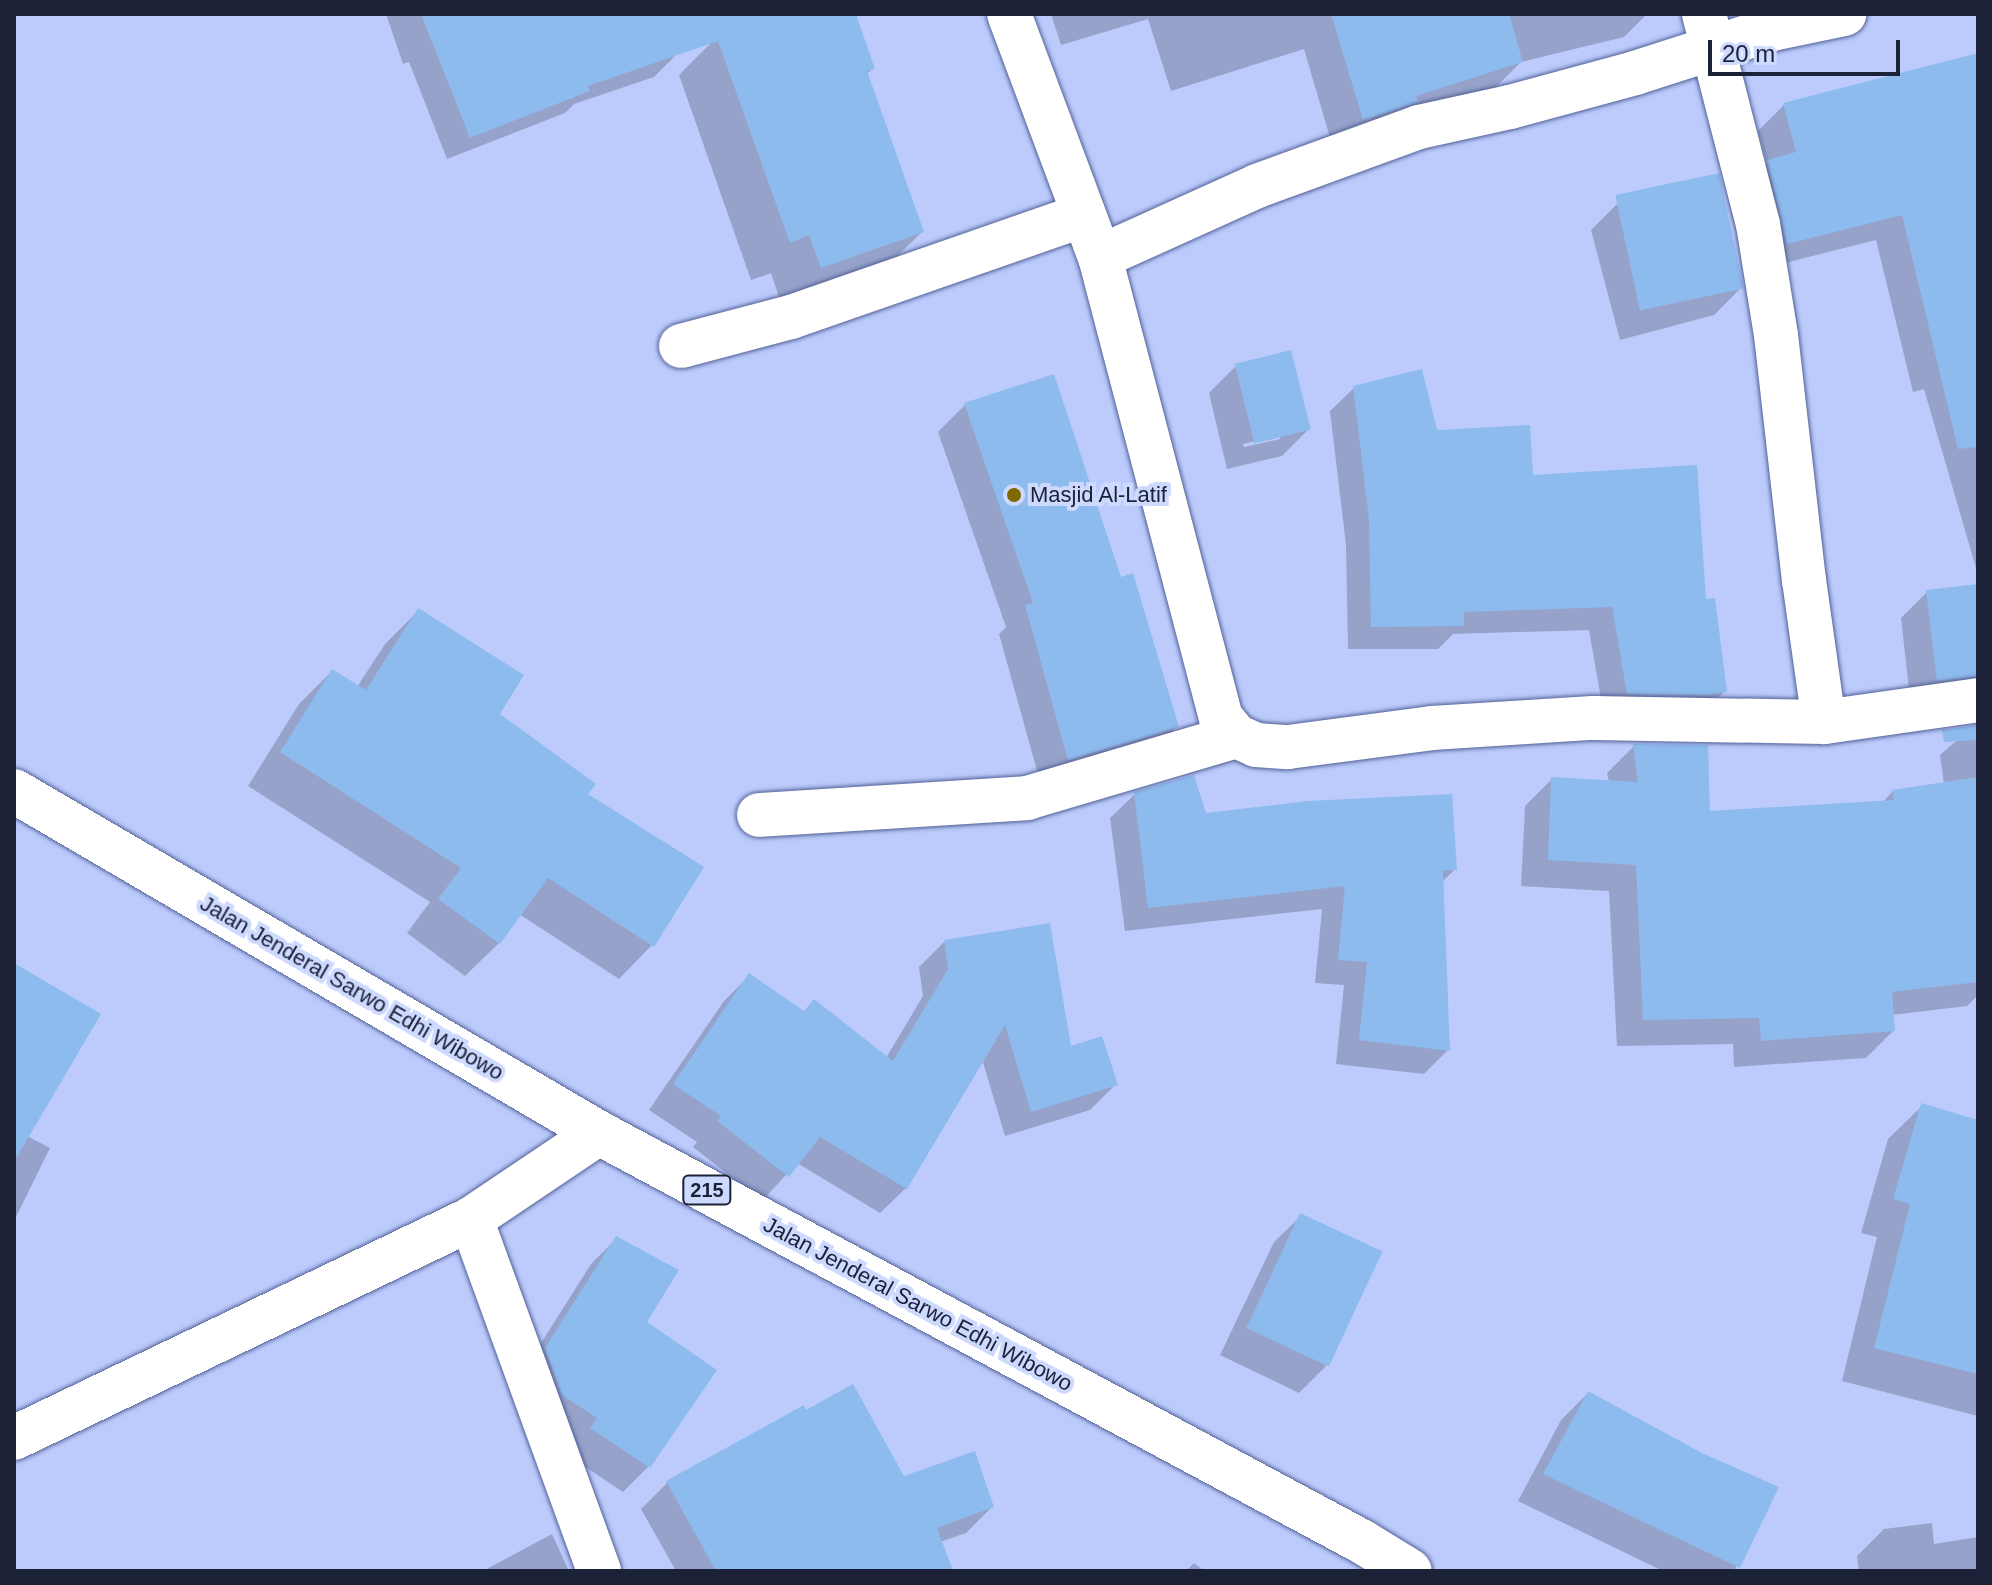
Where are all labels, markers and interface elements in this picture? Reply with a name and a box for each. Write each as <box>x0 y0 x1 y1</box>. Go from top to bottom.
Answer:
scale bar <box>1712 24 1904 74</box>
text: 20 m <box>1722 40 1775 67</box>
place label: Masjid Al-Latif <box>1030 482 1168 508</box>
marker: Masjid Al-Latif <box>1005 486 1023 504</box>
street label: Jalan Jenderal Sarwo Edhi Wibowo <box>196 890 508 1086</box>
road number: 215 <box>681 1174 733 1206</box>
street label: Jalan Jenderal Sarwo Edhi Wibowo <box>759 1211 1077 1397</box>

